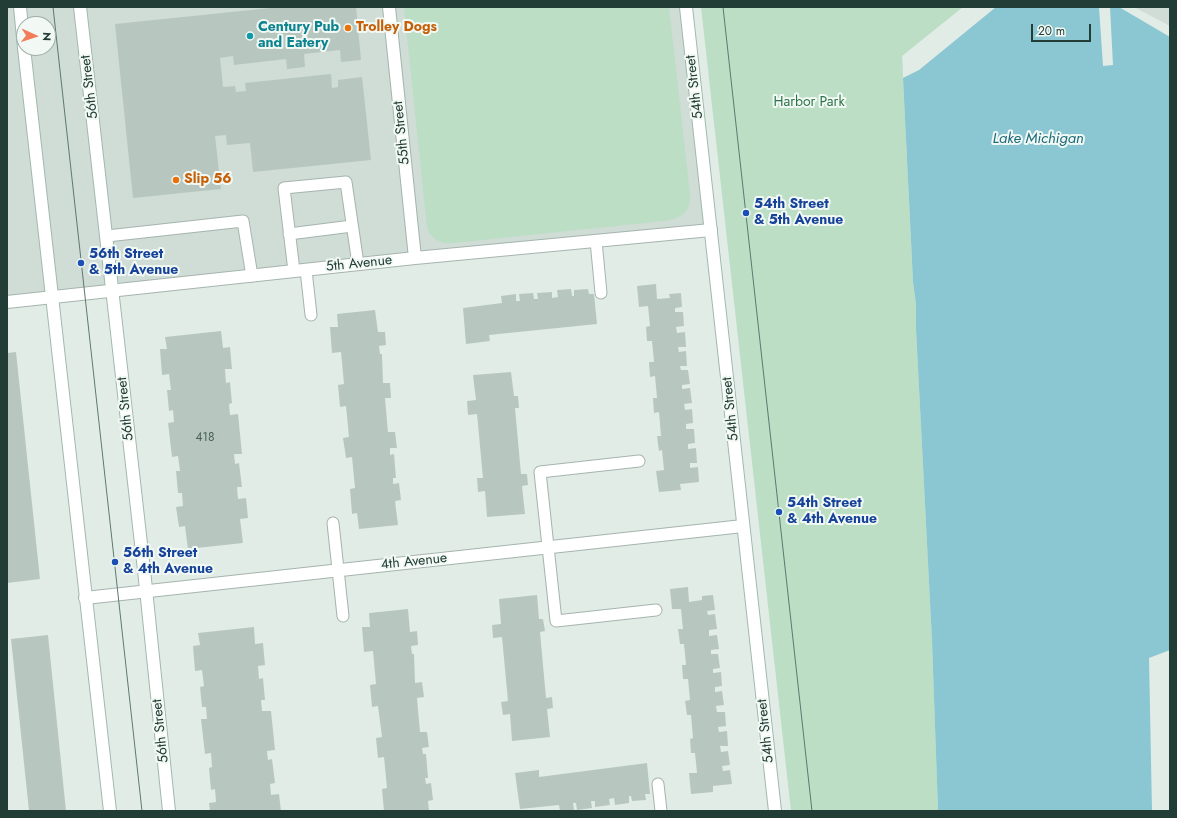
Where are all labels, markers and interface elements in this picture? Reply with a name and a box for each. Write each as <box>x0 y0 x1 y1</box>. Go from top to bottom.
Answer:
north arrow <box>16 16 56 56</box>
scale bar <box>1033 16 1093 42</box>
place label: Century Pub and Eatery <box>258 20 339 52</box>
place label: Trolley Dogs <box>356 20 437 36</box>
text: 20 m <box>1038 22 1065 40</box>
marker: Trolley Dogs <box>343 23 353 33</box>
marker: Century Pub and Eatery <box>245 31 255 41</box>
text: N <box>39 32 55 41</box>
street label: 56th Street <box>78 54 102 120</box>
street label: 54th Street <box>683 54 707 120</box>
park label: Harbor Park <box>773 95 845 111</box>
street label: 55th Street <box>390 100 414 166</box>
water label: Lake Michigan <box>992 130 1084 148</box>
place label: Slip 56 <box>184 172 232 188</box>
marker: Slip 56 <box>171 175 181 185</box>
place label: 54th Street & 5th Avenue <box>754 197 843 230</box>
marker: 54th Street & 5th Avenue <box>741 208 751 218</box>
place label: 56th Street & 5th Avenue <box>89 247 178 280</box>
street label: 5th Avenue <box>325 252 393 276</box>
marker: 56th Street & 5th Avenue <box>76 258 86 268</box>
street label: 56th Street <box>114 376 138 442</box>
street label: 54th Street <box>719 376 743 442</box>
house number: 418 <box>196 431 214 445</box>
place label: 54th Street & 4th Avenue <box>787 496 877 528</box>
marker: 54th Street & 4th Avenue <box>774 507 784 517</box>
place label: 56th Street & 4th Avenue <box>123 546 213 578</box>
street label: 4th Avenue <box>380 550 448 574</box>
marker: 56th Street & 4th Avenue <box>110 557 120 567</box>
street label: 56th Street <box>149 698 173 764</box>
street label: 54th Street <box>754 698 778 764</box>

